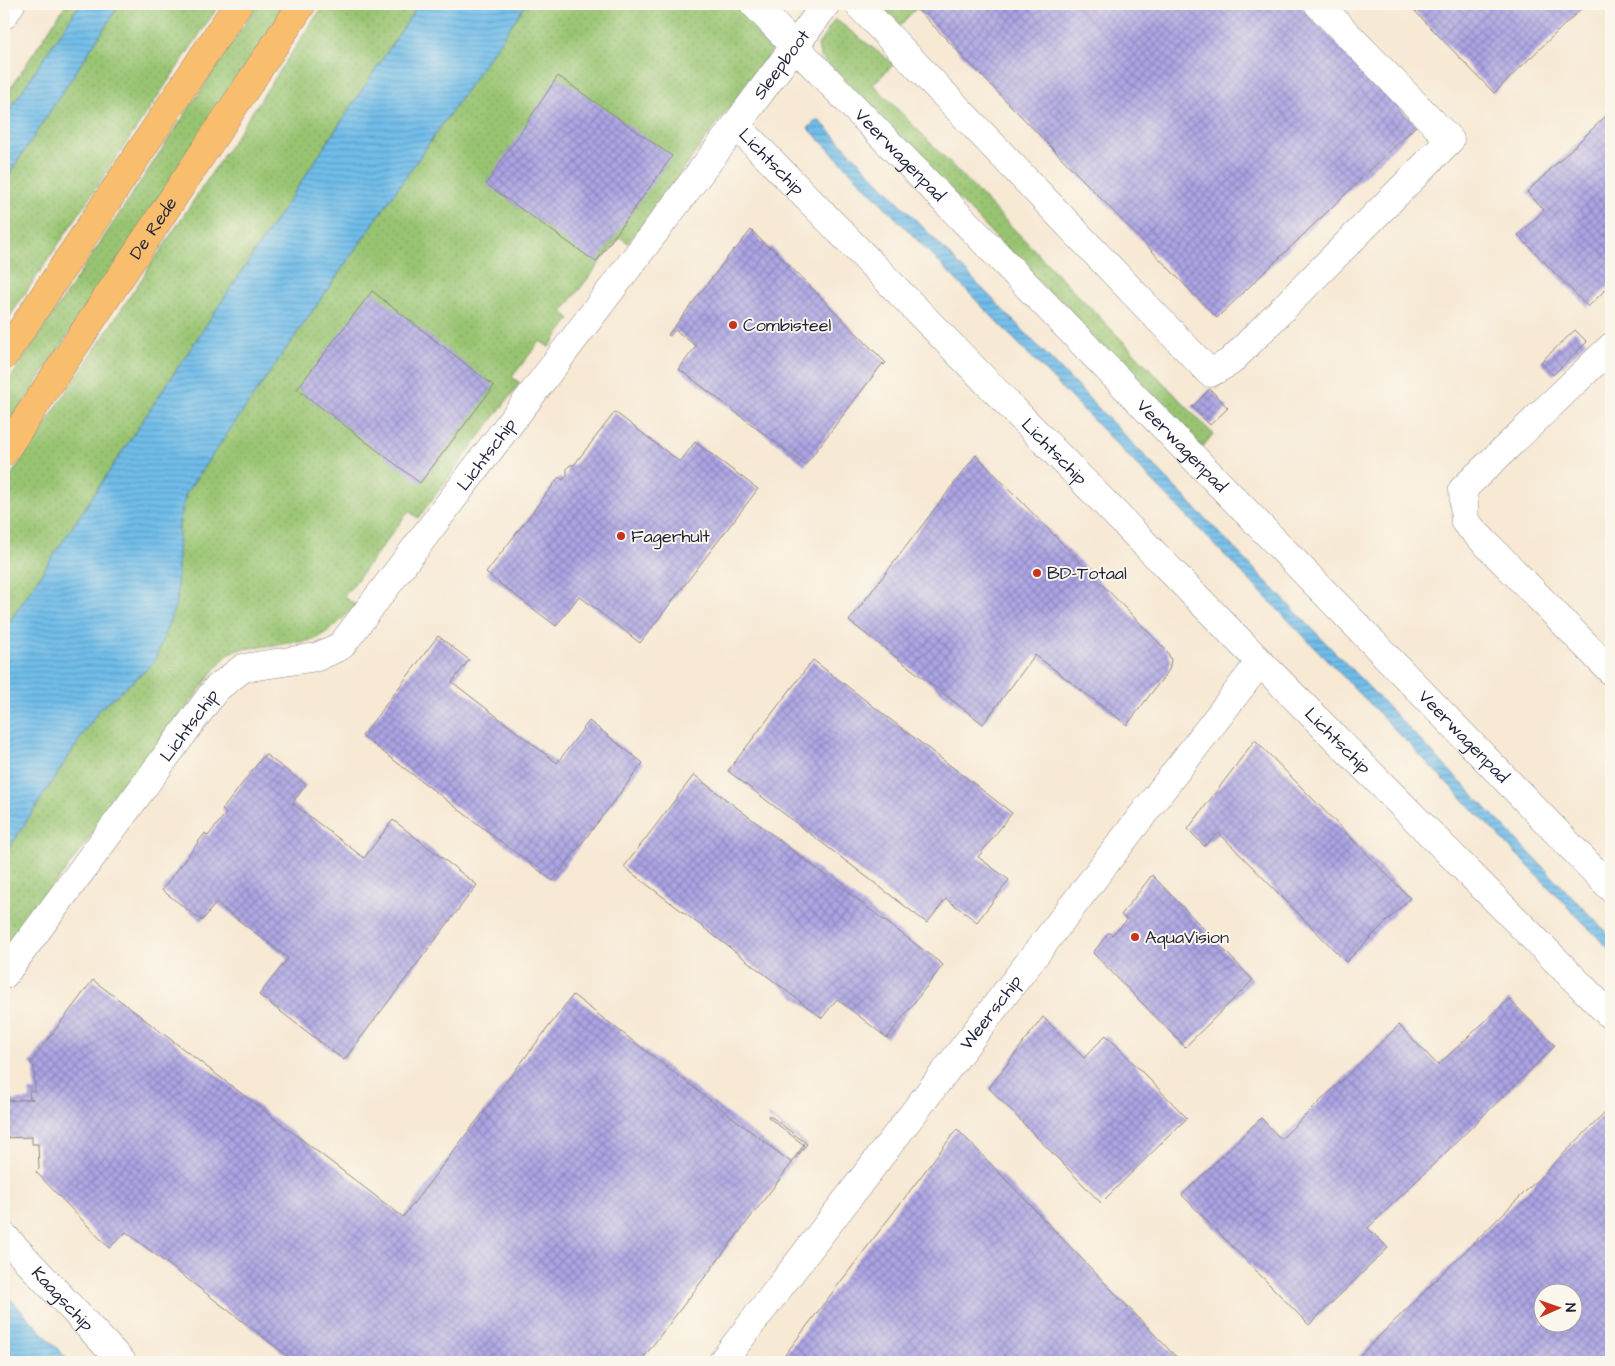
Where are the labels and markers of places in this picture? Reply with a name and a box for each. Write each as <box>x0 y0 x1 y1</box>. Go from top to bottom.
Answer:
place label: Combisteel <box>743 313 832 338</box>
marker: Combisteel <box>727 319 739 331</box>
place label: Fagerhult <box>631 524 710 550</box>
marker: Fagerhult <box>615 530 627 542</box>
place label: BD-Totaal <box>1047 561 1127 586</box>
marker: BD-Totaal <box>1031 567 1043 579</box>
place label: AquaVision <box>1145 925 1229 950</box>
marker: AquaVision <box>1129 931 1141 943</box>

